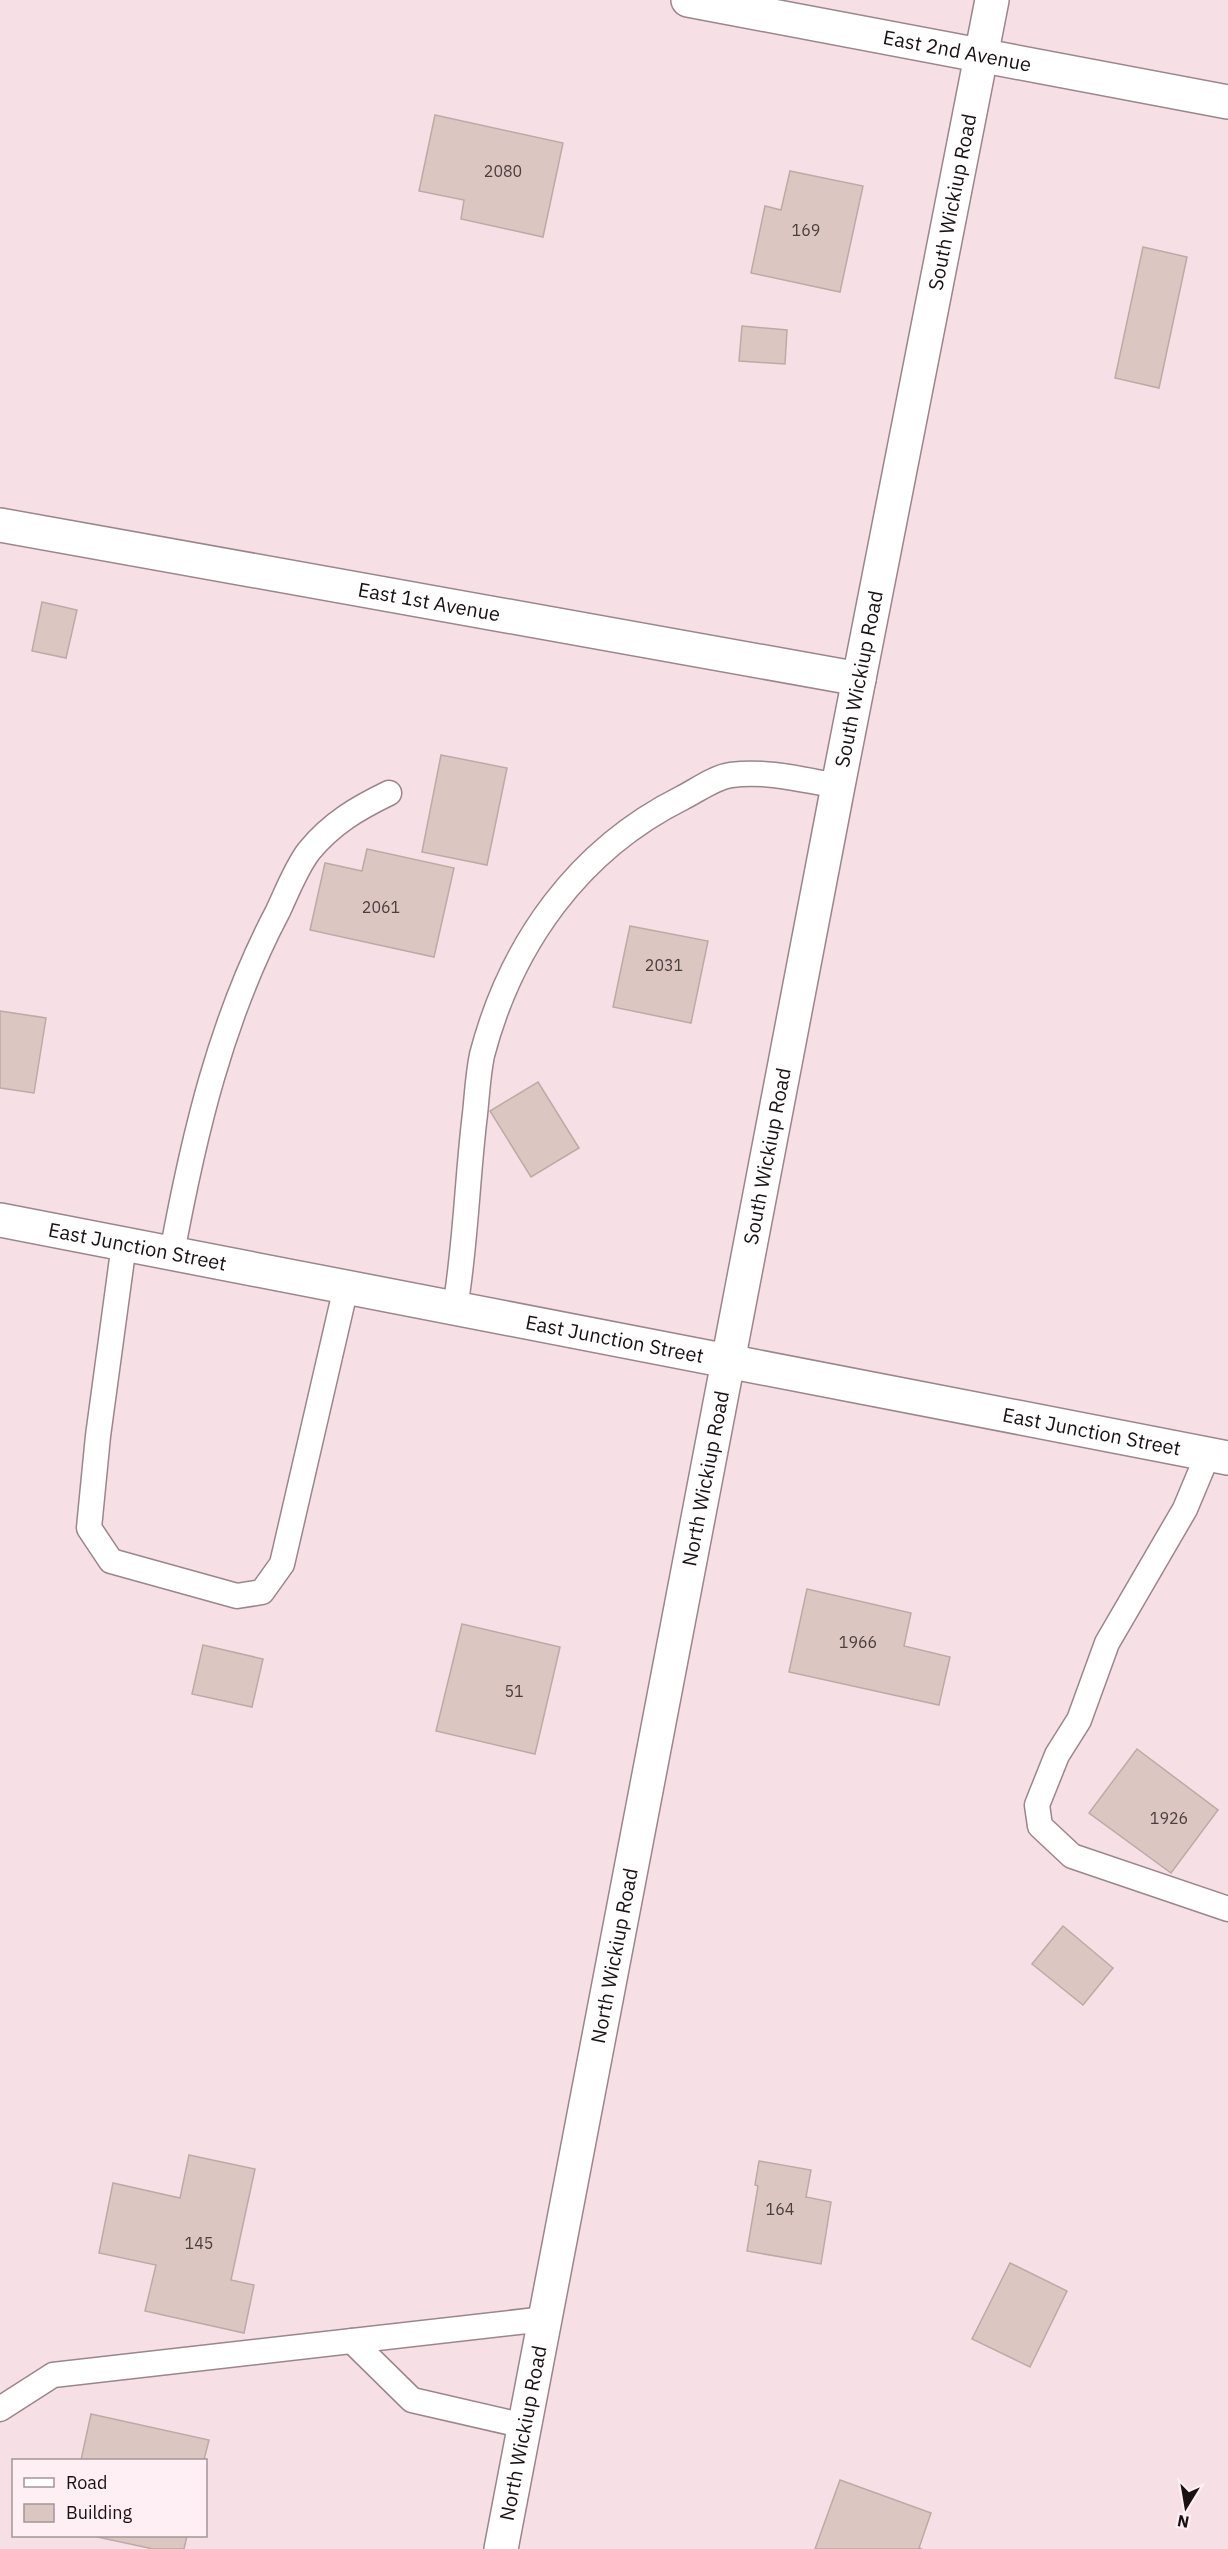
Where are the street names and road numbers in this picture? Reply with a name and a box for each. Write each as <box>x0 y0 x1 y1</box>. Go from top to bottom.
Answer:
street label: East 2nd Avenue <box>881 23 1034 78</box>
street label: South Wickiup Road <box>921 111 982 293</box>
street label: East 1st Avenue <box>356 575 502 627</box>
street label: South Wickiup Road <box>828 588 889 770</box>
street label: South Wickiup Road <box>737 1065 797 1247</box>
street label: East Junction Street <box>46 1216 229 1277</box>
street label: East Junction Street <box>523 1308 706 1369</box>
street label: North Wickiup Road <box>675 1388 735 1568</box>
street label: East Junction Street <box>1000 1401 1183 1462</box>
street label: North Wickiup Road <box>584 1866 644 2046</box>
street label: North Wickiup Road <box>493 2343 553 2523</box>

